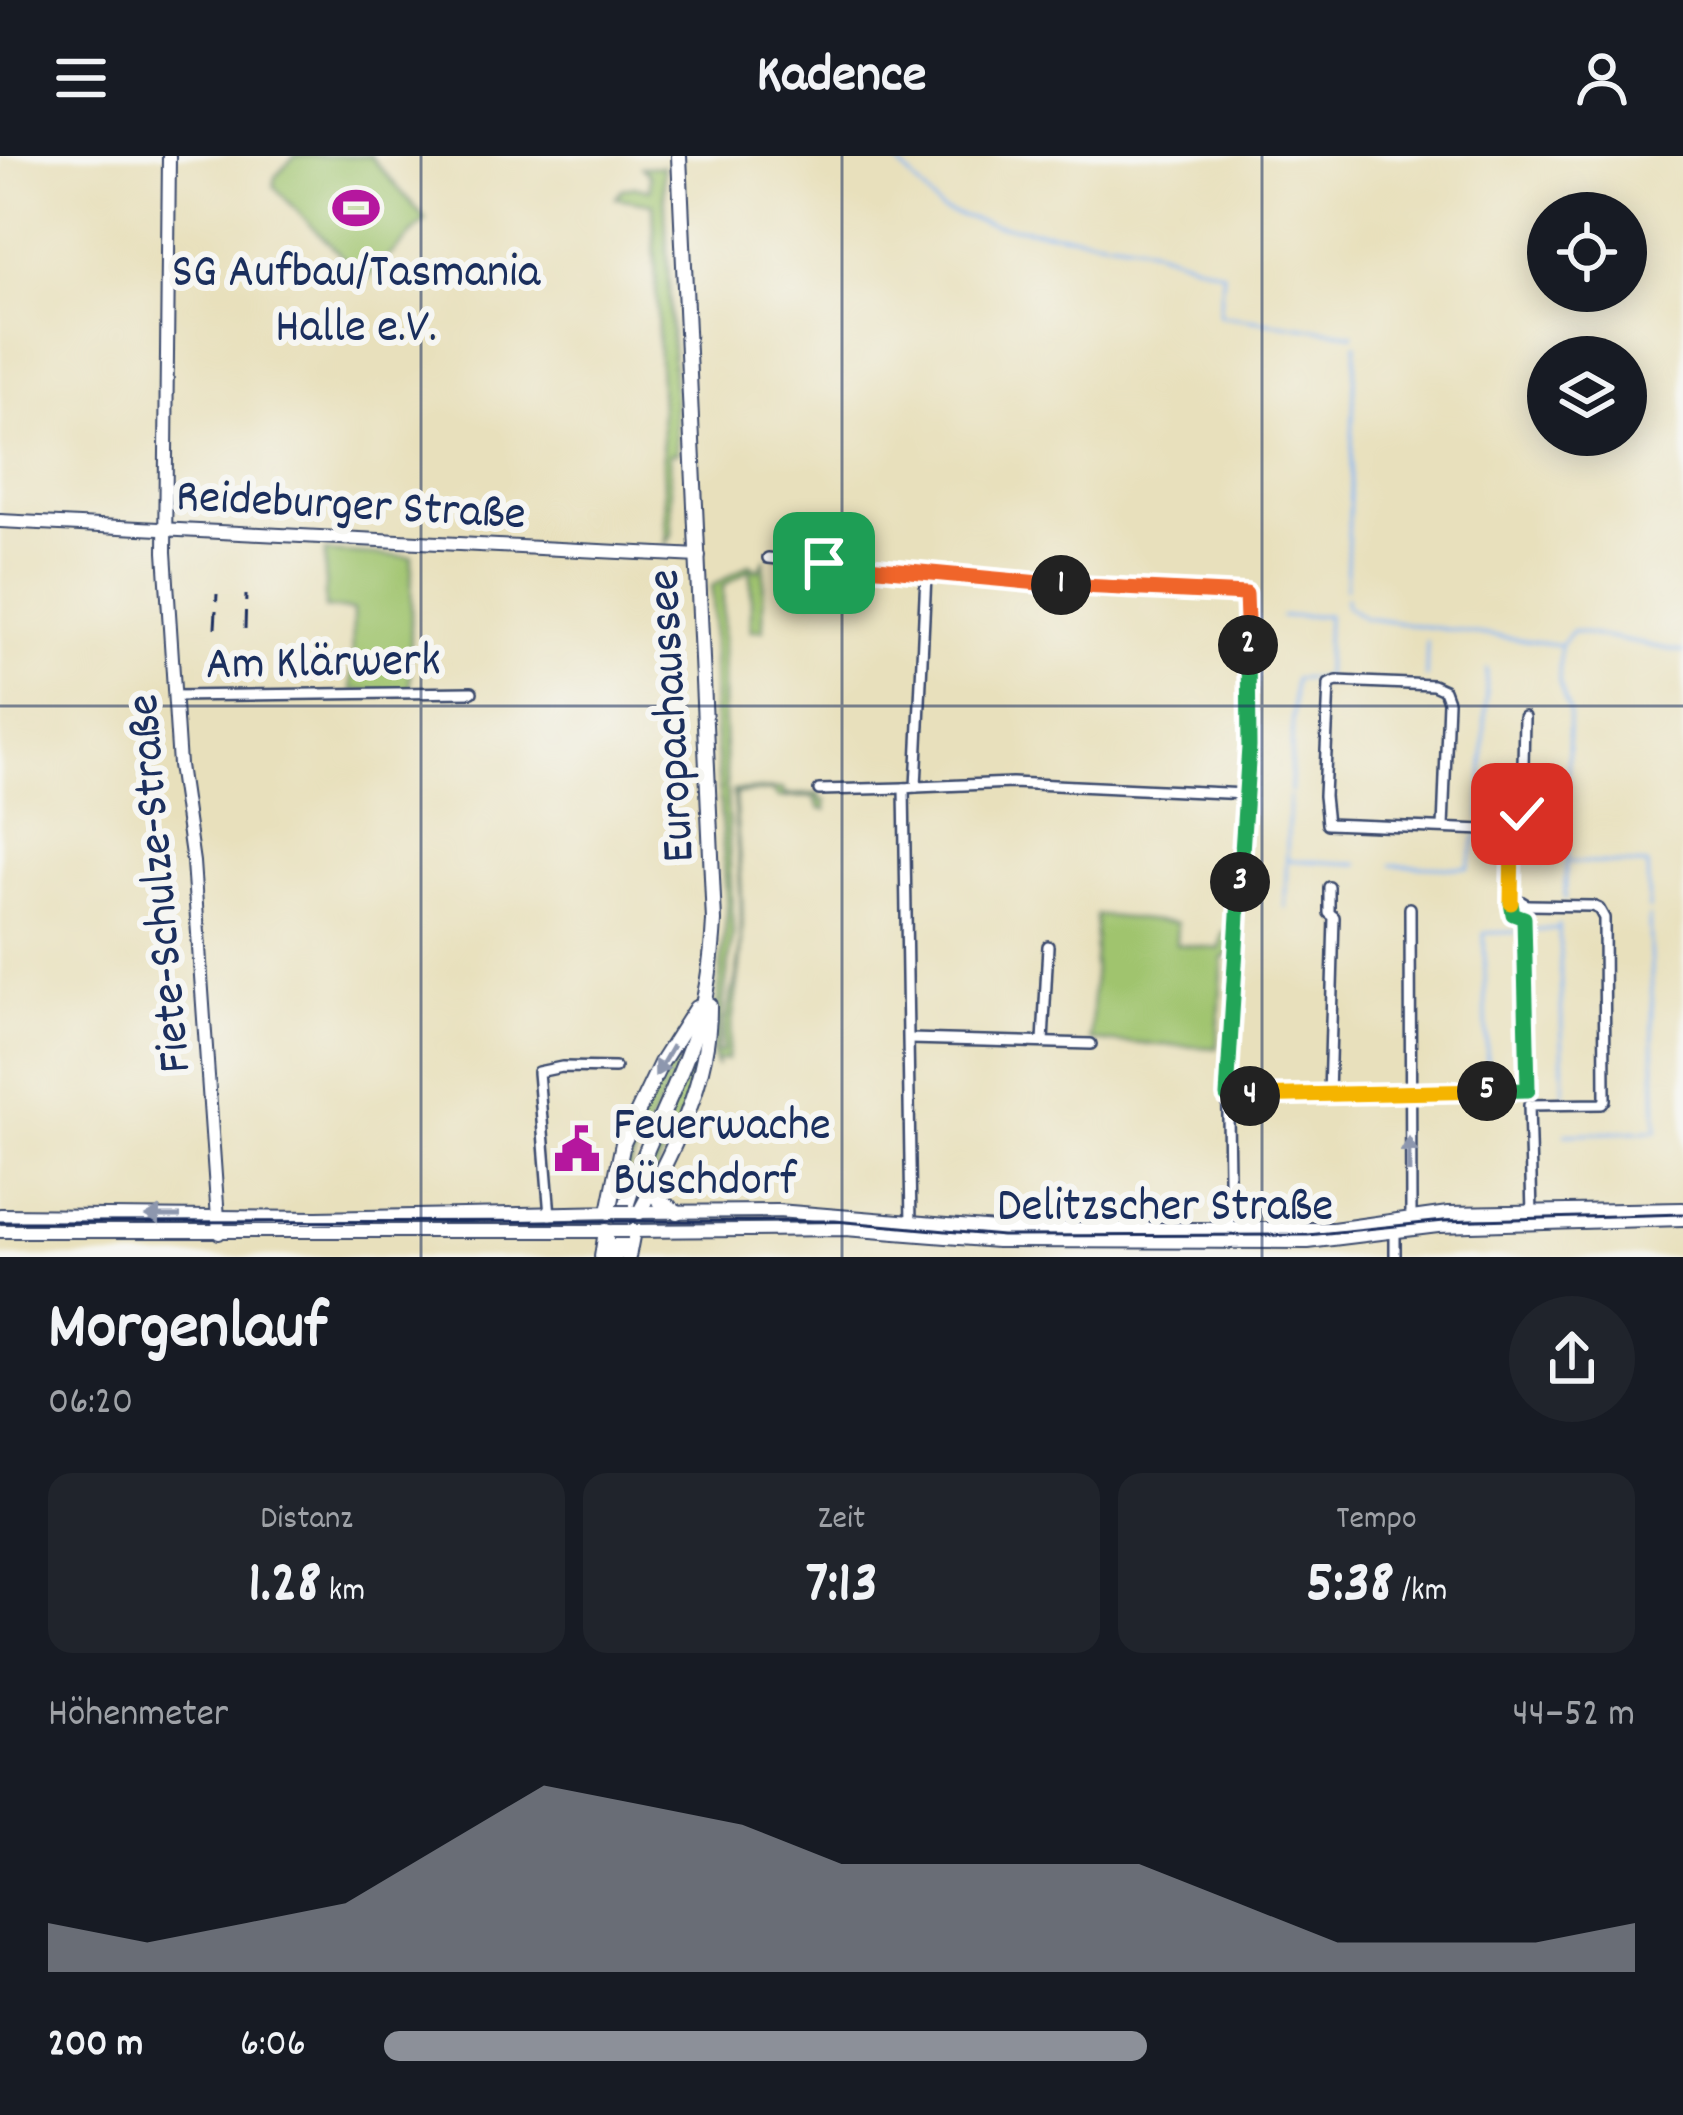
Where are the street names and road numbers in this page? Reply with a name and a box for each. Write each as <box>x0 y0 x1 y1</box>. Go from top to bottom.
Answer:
street label: Reideburger Straße <box>174 465 527 552</box>
street label: Europachaussee <box>632 567 717 864</box>
street label: Am Klärwerk <box>205 629 441 702</box>
street label: Fiete-Schulze-Straße <box>112 691 213 1076</box>
street label: Delitzscher Straße <box>997 1175 1333 1244</box>

